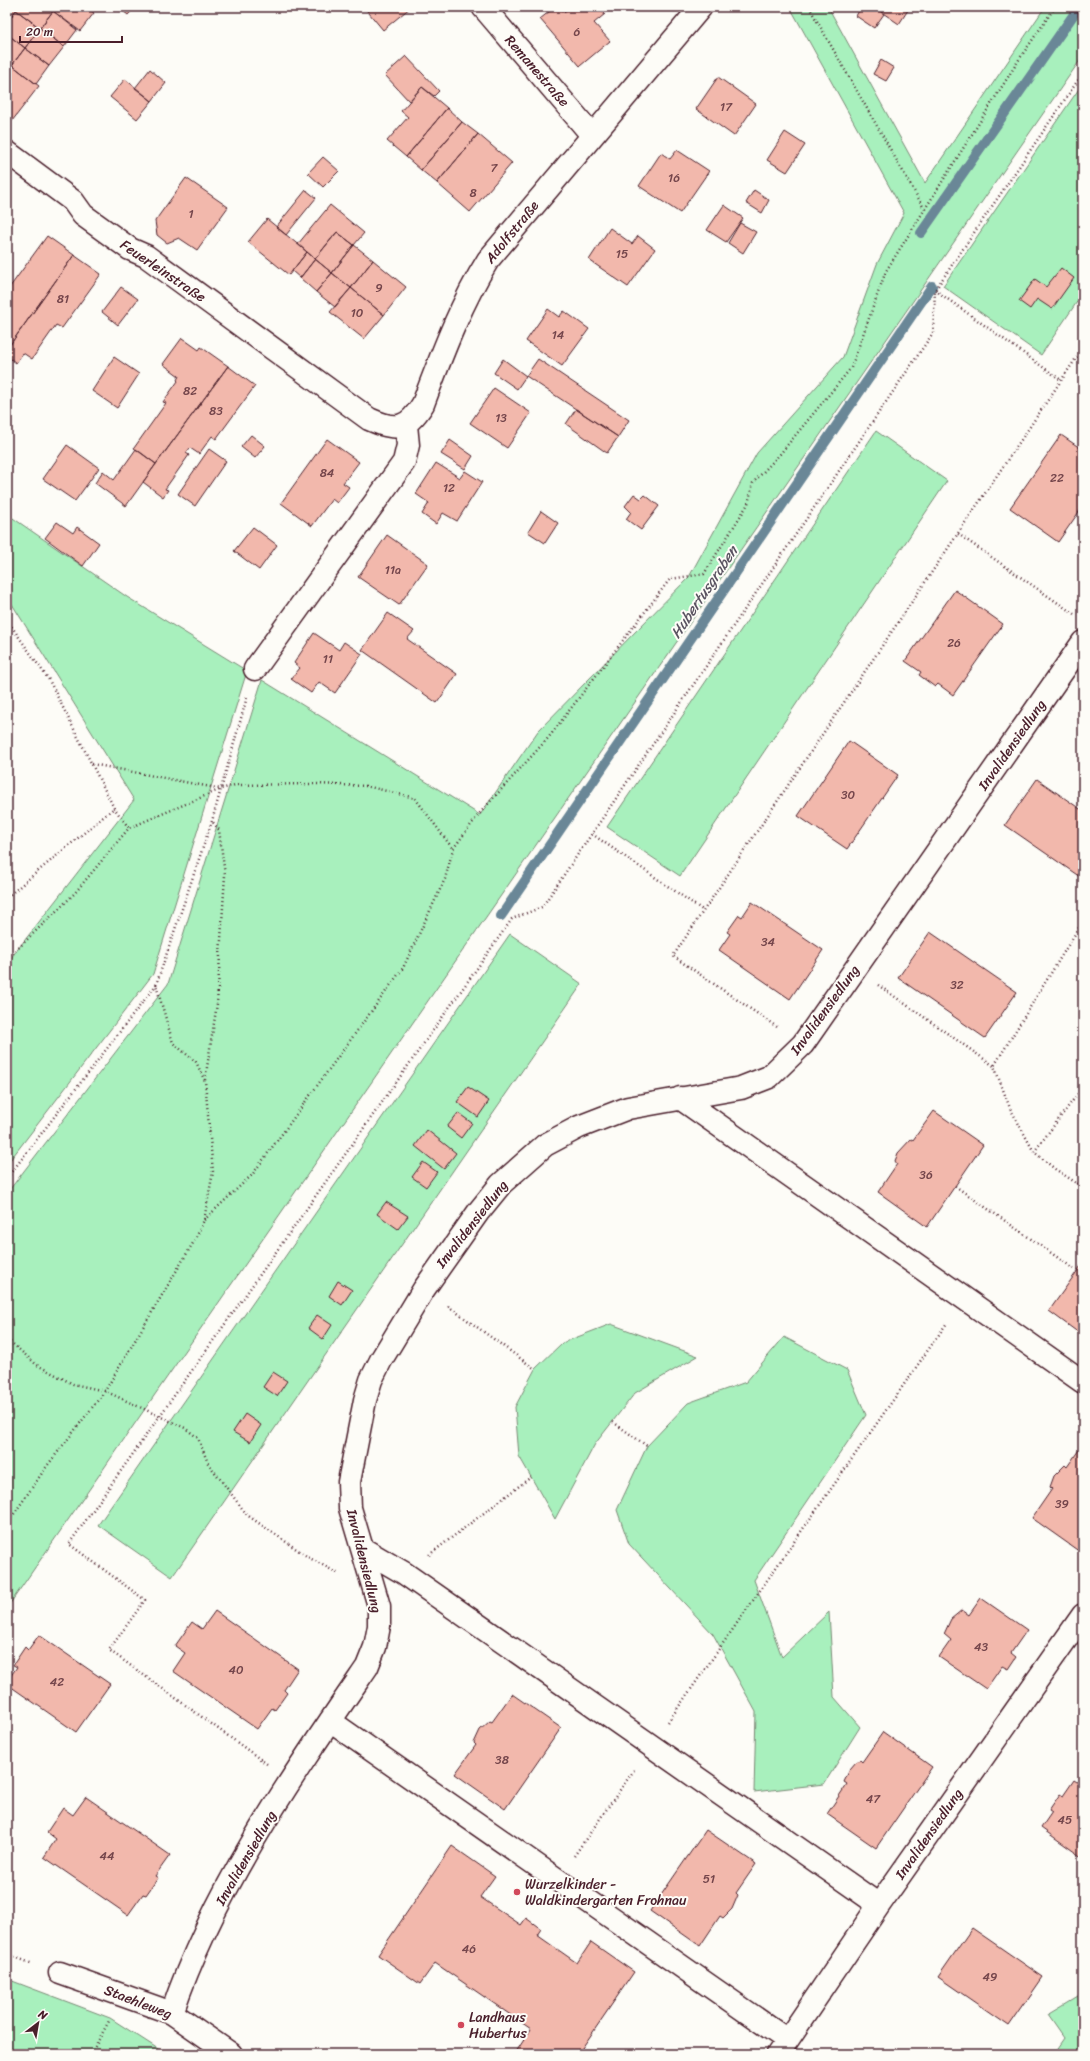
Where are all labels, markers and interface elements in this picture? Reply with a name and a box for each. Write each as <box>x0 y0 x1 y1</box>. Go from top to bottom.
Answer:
scale bar <box>20 18 122 44</box>
text: 20 m <box>26 21 53 43</box>
house number: 6 <box>574 21 581 43</box>
street label: Remanestraße <box>498 29 576 113</box>
house number: 17 <box>720 96 733 118</box>
house number: 7 <box>491 157 499 179</box>
house number: 16 <box>668 167 680 189</box>
house number: 8 <box>469 182 477 204</box>
street label: Adolfstraße <box>478 195 546 270</box>
house number: 1 <box>188 203 194 225</box>
street label: Feuerleinstraße <box>115 233 211 309</box>
house number: 15 <box>616 243 628 265</box>
house number: 9 <box>375 277 383 299</box>
house number: 81 <box>57 288 69 310</box>
house number: 10 <box>351 302 364 324</box>
house number: 14 <box>552 324 565 346</box>
house number: 82 <box>183 380 197 402</box>
house number: 83 <box>209 400 223 422</box>
house number: 13 <box>495 407 507 429</box>
house number: 84 <box>320 462 335 484</box>
house number: 22 <box>1050 467 1064 489</box>
house number: 12 <box>443 477 455 499</box>
water label: Hubertusgraben <box>663 539 746 644</box>
house number: 11a <box>385 559 401 581</box>
house number: 26 <box>947 632 961 654</box>
house number: 11 <box>323 648 333 670</box>
street label: Invalidensiedlung <box>971 694 1053 797</box>
house number: 30 <box>841 784 855 806</box>
house number: 34 <box>761 931 776 953</box>
street label: Invalidensiedlung <box>783 960 866 1061</box>
house number: 32 <box>950 974 964 996</box>
house number: 36 <box>919 1164 933 1186</box>
street label: Invalidensiedlung <box>429 1174 515 1274</box>
house number: 39 <box>1055 1493 1069 1515</box>
street label: Invalidensiedlung <box>339 1505 389 1616</box>
house number: 43 <box>974 1636 988 1658</box>
house number: 40 <box>228 1659 244 1681</box>
house number: 42 <box>50 1671 64 1693</box>
house number: 38 <box>495 1749 509 1771</box>
street label: Invalidensiedlung <box>888 1783 970 1886</box>
house number: 47 <box>866 1788 881 1810</box>
street label: Invalidensiedlung <box>208 1806 283 1911</box>
house number: 45 <box>1058 1809 1072 1831</box>
house number: 44 <box>99 1845 115 1867</box>
house number: 51 <box>703 1868 715 1890</box>
place label: Wurzelkinder - Waldkindergarten Frohnau <box>525 1872 687 1913</box>
marker: Wurzelkinder - Waldkindergarten Frohnau <box>512 1887 522 1897</box>
house number: 46 <box>462 1938 476 1960</box>
house number: 49 <box>983 1966 997 1988</box>
street label: Staehleweg <box>100 1978 176 2026</box>
north arrow <box>18 2003 58 2043</box>
text: N <box>34 2004 51 2025</box>
place label: Landhaus Hubertus <box>469 2005 527 2046</box>
marker: Landhaus Hubertus <box>456 2020 466 2030</box>

